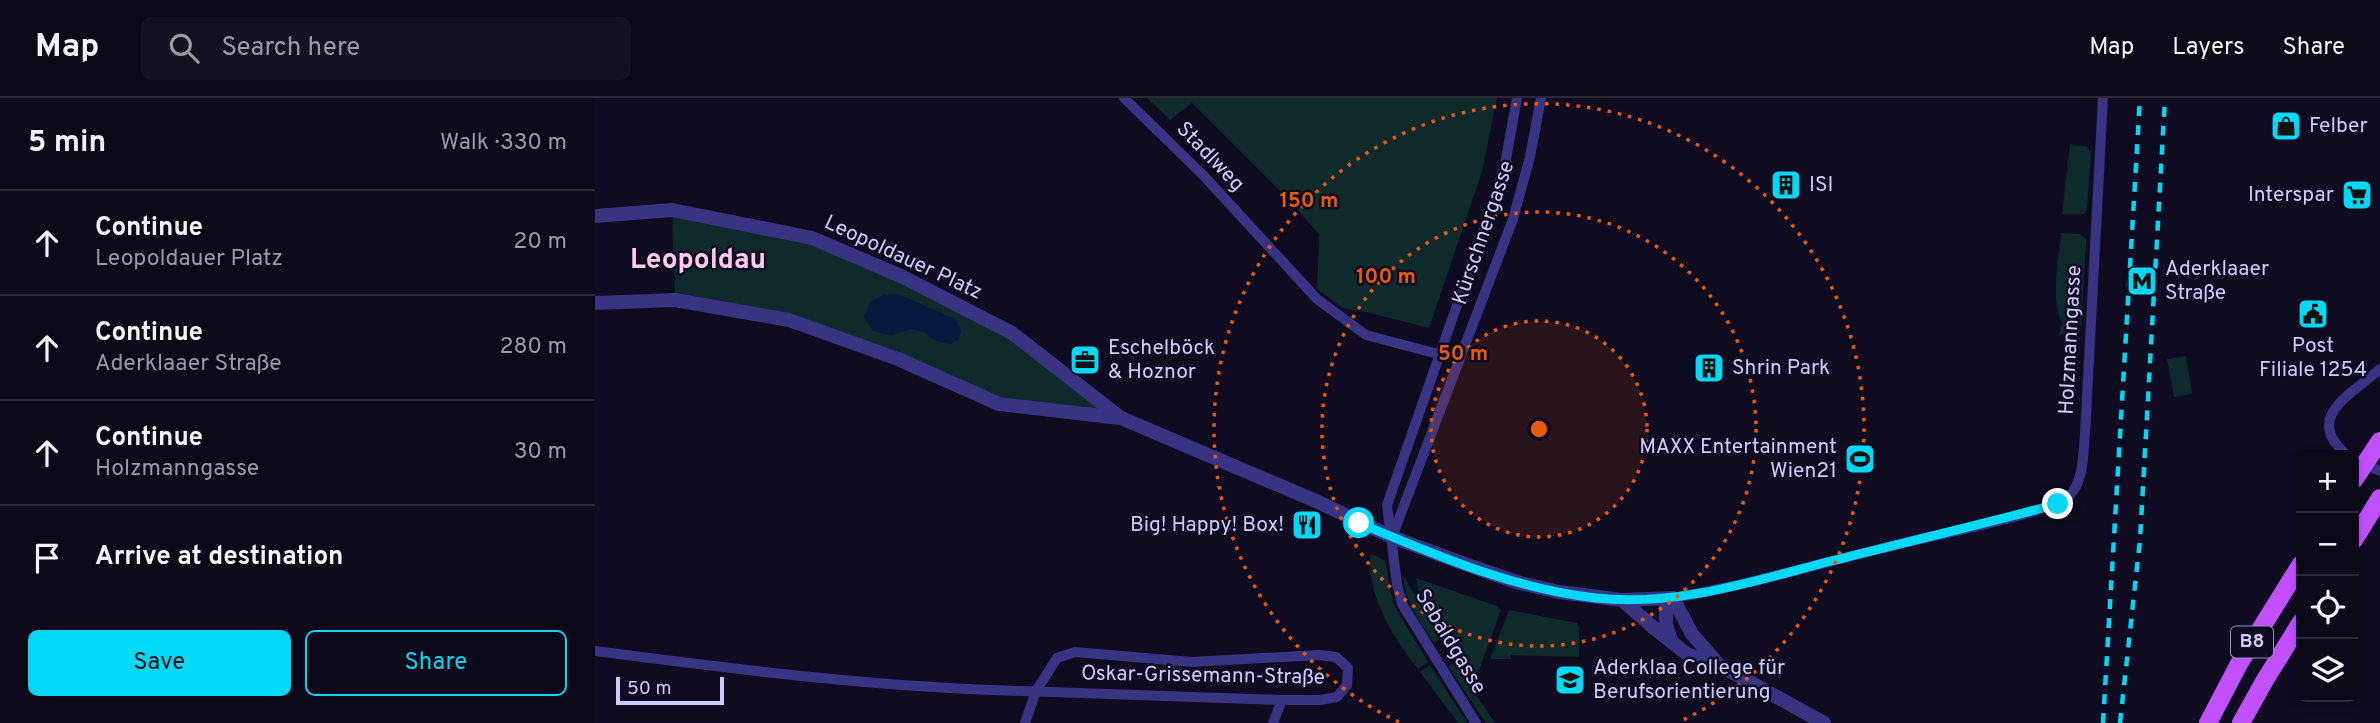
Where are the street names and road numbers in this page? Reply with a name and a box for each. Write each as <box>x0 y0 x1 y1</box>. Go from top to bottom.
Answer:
street label: Stadlweg <box>1170 116 1250 198</box>
street label: Kürschnergasse <box>1447 157 1521 309</box>
street label: Leopoldauer Platz <box>820 210 986 306</box>
street label: Holzmanngasse <box>2054 264 2088 416</box>
street label: Sebaldgasse <box>1408 585 1492 699</box>
road number: B8 <box>2231 626 2273 657</box>
street label: Oskar-Grissemann-Straße <box>1081 660 1325 692</box>

